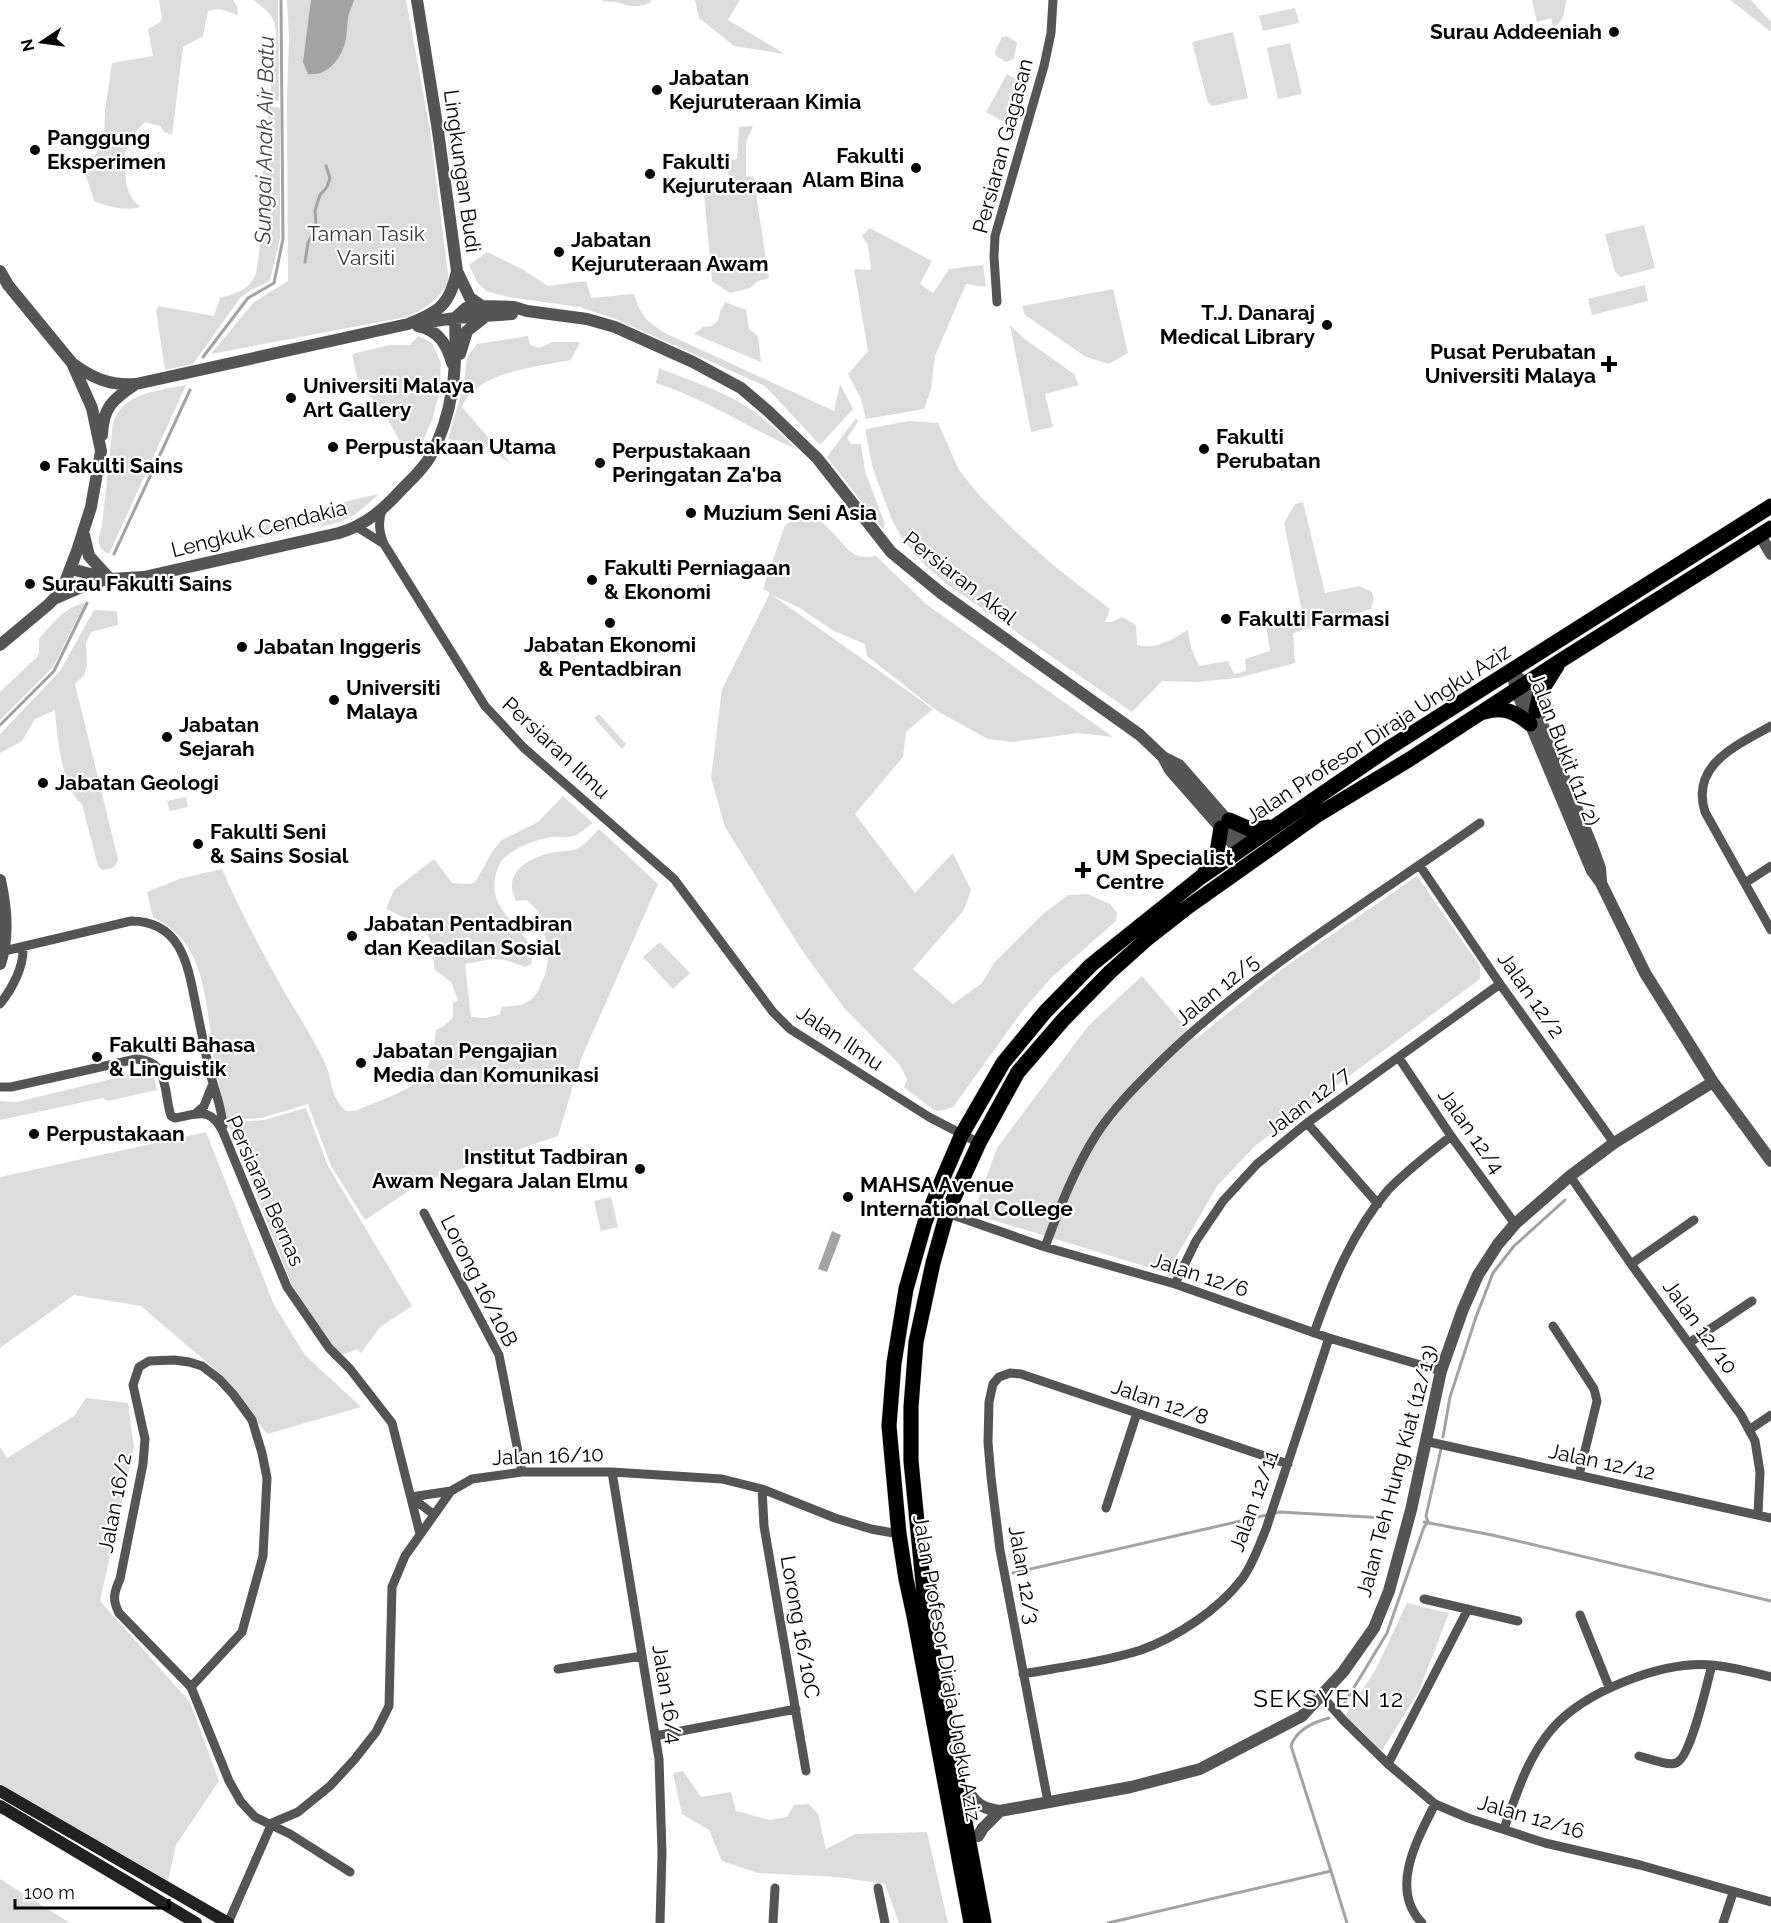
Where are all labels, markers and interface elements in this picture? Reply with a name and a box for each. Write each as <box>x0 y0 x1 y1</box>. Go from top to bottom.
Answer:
north arrow <box>12 12 72 72</box>
place label: Surau Addeeniah <box>1430 19 1602 44</box>
marker: Surau Addeeniah <box>1607 25 1621 39</box>
water label: Sungai Anak Air Batu <box>249 36 279 245</box>
text: N <box>17 37 39 53</box>
street label: Persiaran Gagasan <box>967 56 1038 236</box>
place label: Jabatan Kejuruteraan Kimia <box>669 65 861 114</box>
marker: Jabatan Kejuruteraan Kimia <box>650 83 664 97</box>
street label: Lingkungan Budi <box>439 88 486 254</box>
place label: Panggung Eksperimen <box>47 125 166 174</box>
marker: Panggung Eksperimen <box>28 143 42 157</box>
place label: Fakulti Alam Bina <box>802 143 904 192</box>
place label: Fakulti Kejuruteraan <box>662 149 793 198</box>
marker: Fakulti Alam Bina <box>909 161 923 175</box>
marker: Fakulti Kejuruteraan <box>643 167 657 181</box>
park label: Taman Tasik Varsiti <box>307 221 425 270</box>
place label: Jabatan Kejuruteraan Awam <box>571 227 768 276</box>
marker: Jabatan Kejuruteraan Awam <box>552 245 566 259</box>
place label: T.J. Danaraj Medical Library <box>1160 300 1315 349</box>
marker: T.J. Danaraj Medical Library <box>1320 318 1334 332</box>
place label: Pusat Perubatan Universiti Malaya <box>1425 339 1596 388</box>
marker: Pusat Perubatan Universiti Malaya <box>1600 355 1618 373</box>
place label: Universiti Malaya Art Gallery <box>303 373 474 422</box>
marker: Universiti Malaya Art Gallery <box>284 391 298 405</box>
place label: Fakulti Perubatan <box>1216 424 1321 473</box>
place label: Perpustakaan Utama <box>345 434 556 459</box>
place label: Perpustakaan Peringatan Za'ba <box>612 438 782 487</box>
marker: Perpustakaan Utama <box>326 440 340 454</box>
marker: Fakulti Perubatan <box>1197 442 1211 456</box>
place label: Fakulti Sains <box>57 453 183 478</box>
marker: Perpustakaan Peringatan Za'ba <box>593 456 607 470</box>
marker: Fakulti Sains <box>38 459 52 473</box>
street label: Lengkuk Cendakia <box>168 495 349 562</box>
place label: Muzium Seni Asia <box>703 500 877 525</box>
marker: Muzium Seni Asia <box>684 506 698 520</box>
street label: Persiaran Akal <box>899 526 1022 630</box>
place label: Fakulti Perniagaan & Ekonomi <box>604 555 791 604</box>
place label: Surau Fakulti Sains <box>42 571 232 596</box>
marker: Fakulti Perniagaan & Ekonomi <box>585 573 599 587</box>
marker: Surau Fakulti Sains <box>23 577 37 591</box>
place label: Fakulti Farmasi <box>1238 606 1390 631</box>
marker: Fakulti Farmasi <box>1219 612 1233 626</box>
marker: Jabatan Ekonomi & Pentadbiran <box>603 616 617 630</box>
place label: Jabatan Ekonomi & Pentadbiran <box>524 632 696 681</box>
place label: Jabatan Inggeris <box>254 634 421 659</box>
street label: Jalan Profesor Diraja Ungku Aziz <box>1241 638 1515 829</box>
marker: Jabatan Inggeris <box>235 640 249 654</box>
street label: Jalan Bukit (11/2) <box>1524 668 1605 829</box>
place label: Universiti Malaya <box>346 675 441 724</box>
street label: Persiaran Ilmu <box>497 692 615 804</box>
marker: Universiti Malaya <box>327 693 341 707</box>
place label: Jabatan Sejarah <box>179 712 259 761</box>
marker: Jabatan Sejarah <box>160 730 174 744</box>
place label: Jabatan Geologi <box>55 770 219 795</box>
marker: Jabatan Geologi <box>36 776 50 790</box>
place label: Fakulti Seni & Sains Sosial <box>210 819 349 868</box>
marker: Fakulti Seni & Sains Sosial <box>191 837 205 851</box>
place label: UM Specialist Centre <box>1096 845 1233 894</box>
marker: UM Specialist Centre <box>1074 861 1092 879</box>
place label: Jabatan Pentadbiran dan Keadilan Sosial <box>364 911 572 960</box>
marker: Jabatan Pentadbiran dan Keadilan Sosial <box>345 929 359 943</box>
street label: Jalan 12/2 <box>1493 947 1570 1043</box>
street label: Jalan 12/5 <box>1170 949 1263 1031</box>
street label: Jalan Ilmu <box>792 1000 888 1076</box>
place label: Fakulti Bahasa & Linguistik <box>109 1032 255 1081</box>
place label: Jabatan Pengajian Media dan Komunikasi <box>373 1038 599 1087</box>
marker: Fakulti Bahasa & Linguistik <box>90 1050 104 1064</box>
marker: Jabatan Pengajian Media dan Komunikasi <box>354 1056 368 1070</box>
street label: Jalan 12/7 <box>1260 1061 1356 1142</box>
street label: Jalan 12/4 <box>1433 1083 1510 1178</box>
street label: Persiaran Bernas <box>221 1111 310 1270</box>
place label: Perpustakaan <box>46 1121 185 1146</box>
marker: Perpustakaan <box>27 1127 41 1141</box>
place label: Institut Tadbiran Awam Negara Jalan Elmu <box>372 1144 628 1193</box>
marker: Institut Tadbiran Awam Negara Jalan Elmu <box>633 1162 647 1176</box>
place label: MAHSA Avenue International College <box>860 1172 1073 1221</box>
marker: MAHSA Avenue International College <box>841 1190 855 1204</box>
street label: Lorong 16/10B <box>436 1211 523 1351</box>
street label: Jalan 12/6 <box>1148 1247 1252 1302</box>
street label: Jalan 12/10 <box>1658 1275 1743 1379</box>
street label: Jalan Teh Hung Kiat (12/13) <box>1351 1342 1442 1600</box>
street label: Jalan 12/8 <box>1108 1373 1212 1430</box>
street label: Jalan 12/12 <box>1547 1438 1658 1485</box>
street label: Jalan 16/10 <box>492 1441 604 1470</box>
street label: Jalan 12/11 <box>1224 1447 1283 1555</box>
street label: Jalan 16/2 <box>93 1451 136 1555</box>
street label: Jalan Profesor Diraja Ungku Aziz <box>908 1513 987 1823</box>
street label: Jalan 12/3 <box>1004 1524 1045 1626</box>
street label: Lorong 16/10C <box>776 1553 825 1700</box>
street label: Jalan 16/4 <box>647 1643 688 1745</box>
district label: SEKSYEN 12 <box>1253 1684 1405 1713</box>
street label: Jalan 12/16 <box>1475 1789 1587 1844</box>
scale bar <box>15 1872 170 1910</box>
text: 100 m <box>24 1882 75 1903</box>

